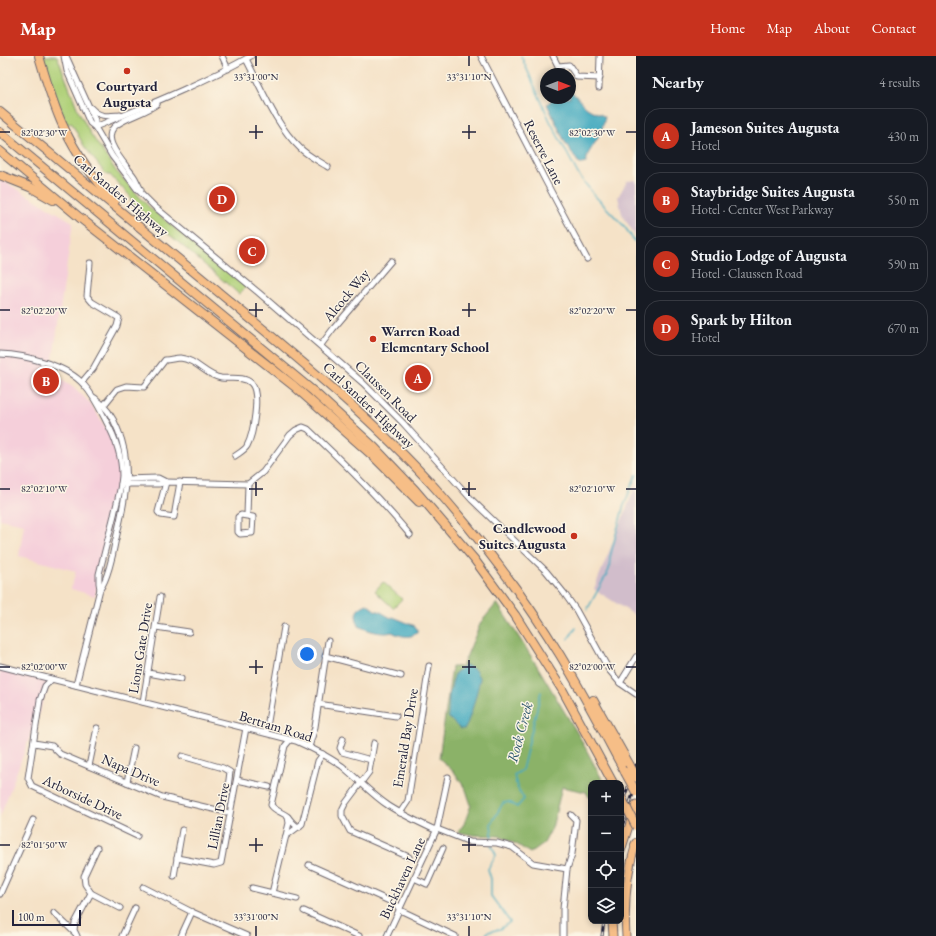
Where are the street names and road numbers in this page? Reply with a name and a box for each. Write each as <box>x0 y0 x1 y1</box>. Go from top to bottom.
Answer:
street label: Reserve Lane <box>520 116 568 188</box>
street label: Carl Sanders Highway <box>70 150 173 241</box>
street label: Alcock Way <box>318 264 374 326</box>
street label: Claussen Road <box>351 356 421 426</box>
street label: Carl Sanders Highway <box>319 358 419 453</box>
street label: Lions Gate Drive <box>124 601 156 695</box>
street label: Emerald Bay Drive <box>388 687 422 789</box>
street label: Bertram Road <box>237 706 316 746</box>
street label: Napa Drive <box>99 750 164 791</box>
street label: Arborside Drive <box>39 770 126 824</box>
street label: Lillian Drive <box>203 781 233 851</box>
street label: Buckhaven Lane <box>375 834 429 922</box>

